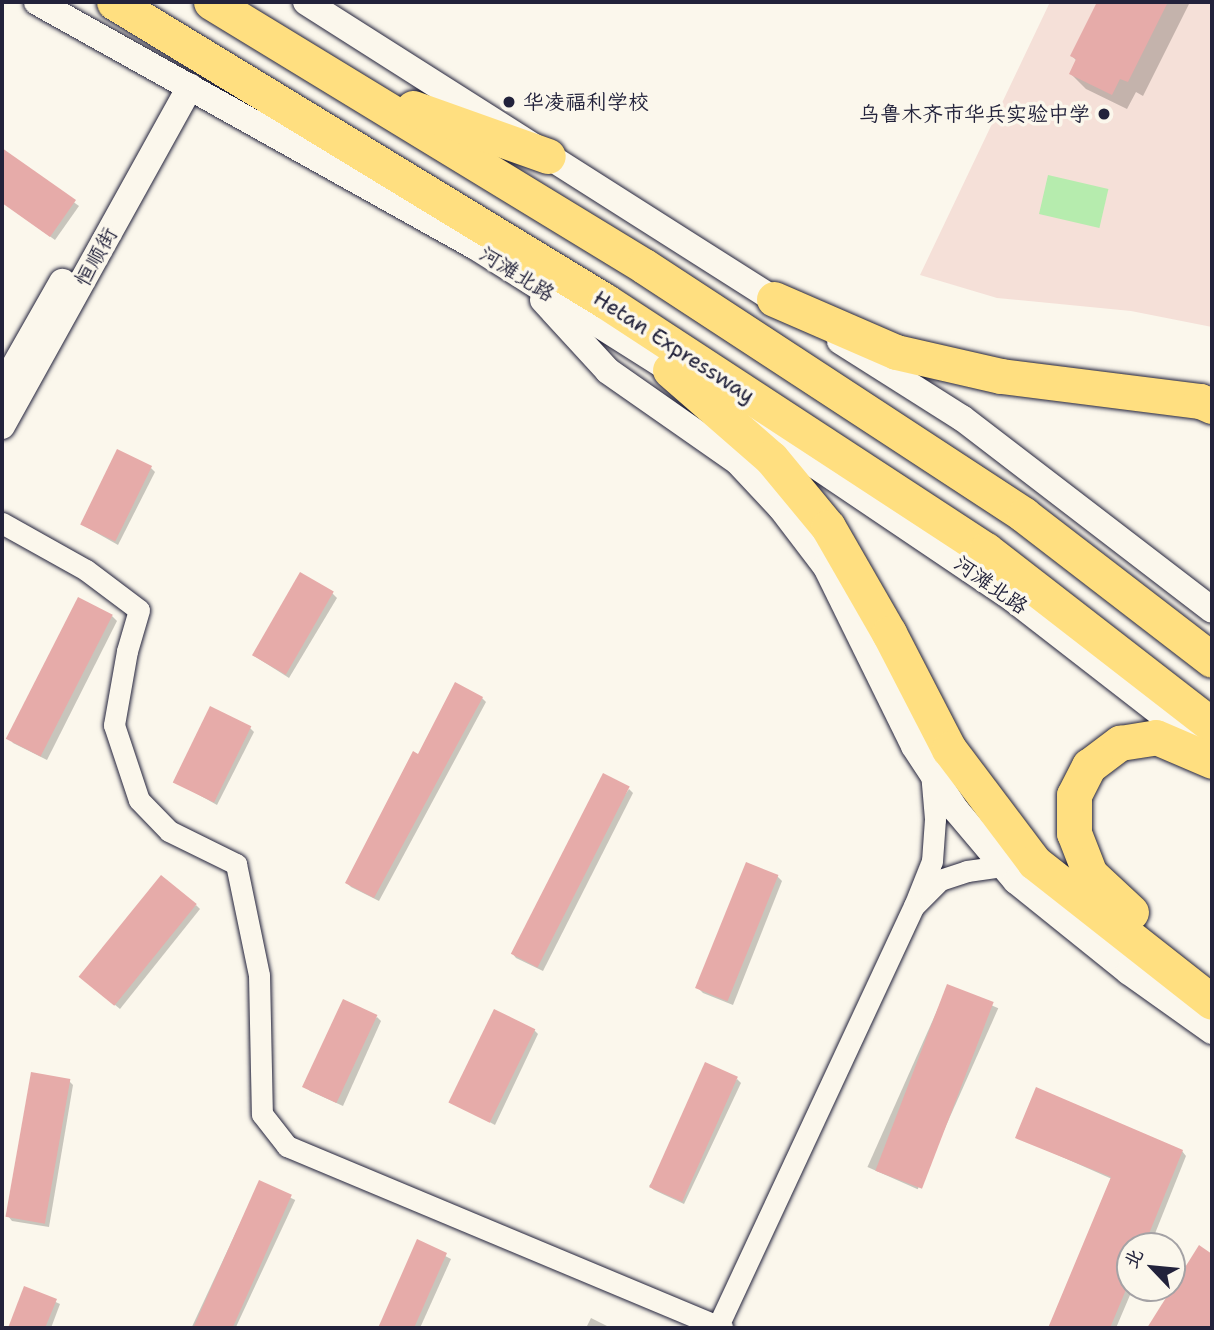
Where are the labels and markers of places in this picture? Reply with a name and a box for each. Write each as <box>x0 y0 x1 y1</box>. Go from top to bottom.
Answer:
place label: 华凌福利学校 <box>523 89 649 115</box>
marker: 华凌福利学校 <box>501 94 517 110</box>
place label: 乌鲁木齐市华兵实验中学 <box>859 101 1090 127</box>
marker: 乌鲁木齐市华兵实验中学 <box>1096 106 1112 122</box>

